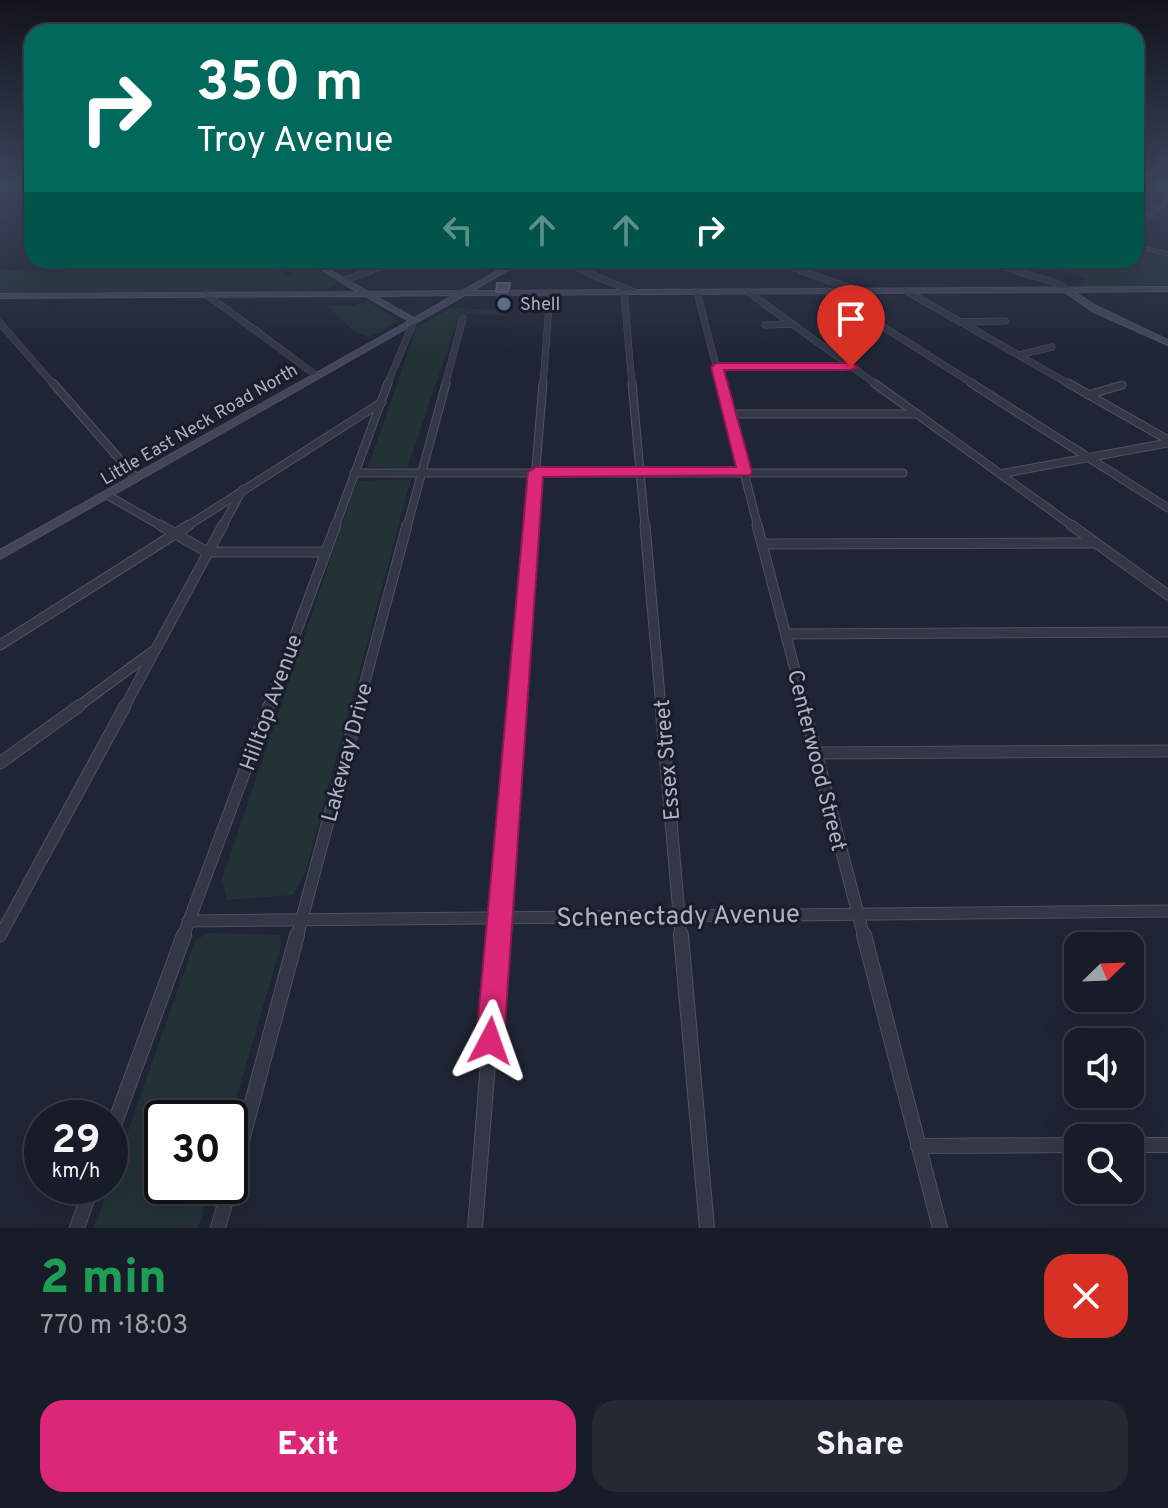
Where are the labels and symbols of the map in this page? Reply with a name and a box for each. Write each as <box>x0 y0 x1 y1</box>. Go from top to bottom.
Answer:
pin <box>817 285 885 367</box>
place label: Shell <box>520 294 560 317</box>
marker: Shell <box>495 295 513 313</box>
street label: Little East Neck Road North <box>97 359 302 491</box>
street label: Hilltop Avenue <box>235 631 309 775</box>
street label: Centerwood Street <box>780 667 851 854</box>
street label: Lakeway Drive <box>317 680 380 825</box>
street label: Essex Street <box>650 698 687 821</box>
street label: Schenectady Avenue <box>556 899 800 936</box>
north arrow <box>1064 932 1144 1012</box>
position arrow <box>448 999 532 1083</box>
speed limit sign: 30 <box>144 1100 248 1204</box>

